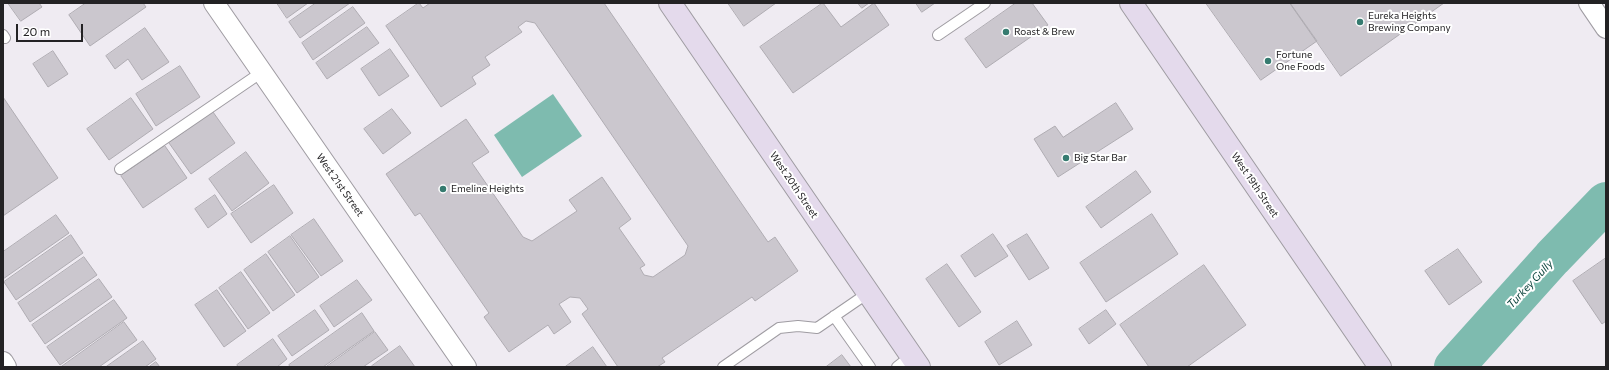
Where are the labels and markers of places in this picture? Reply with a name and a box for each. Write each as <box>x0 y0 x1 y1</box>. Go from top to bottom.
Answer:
place label: Eureka Heights Brewing Company <box>1368 10 1451 34</box>
marker: Eureka Heights Brewing Company <box>1355 17 1365 27</box>
place label: Roast & Brew <box>1014 26 1075 38</box>
marker: Roast & Brew <box>1001 27 1011 37</box>
place label: Fortune One Foods <box>1276 49 1325 72</box>
marker: Fortune One Foods <box>1263 56 1273 66</box>
place label: Big Star Bar <box>1074 152 1127 164</box>
marker: Big Star Bar <box>1061 153 1071 163</box>
place label: Emeline Heights <box>451 183 524 195</box>
marker: Emeline Heights <box>438 184 448 194</box>

